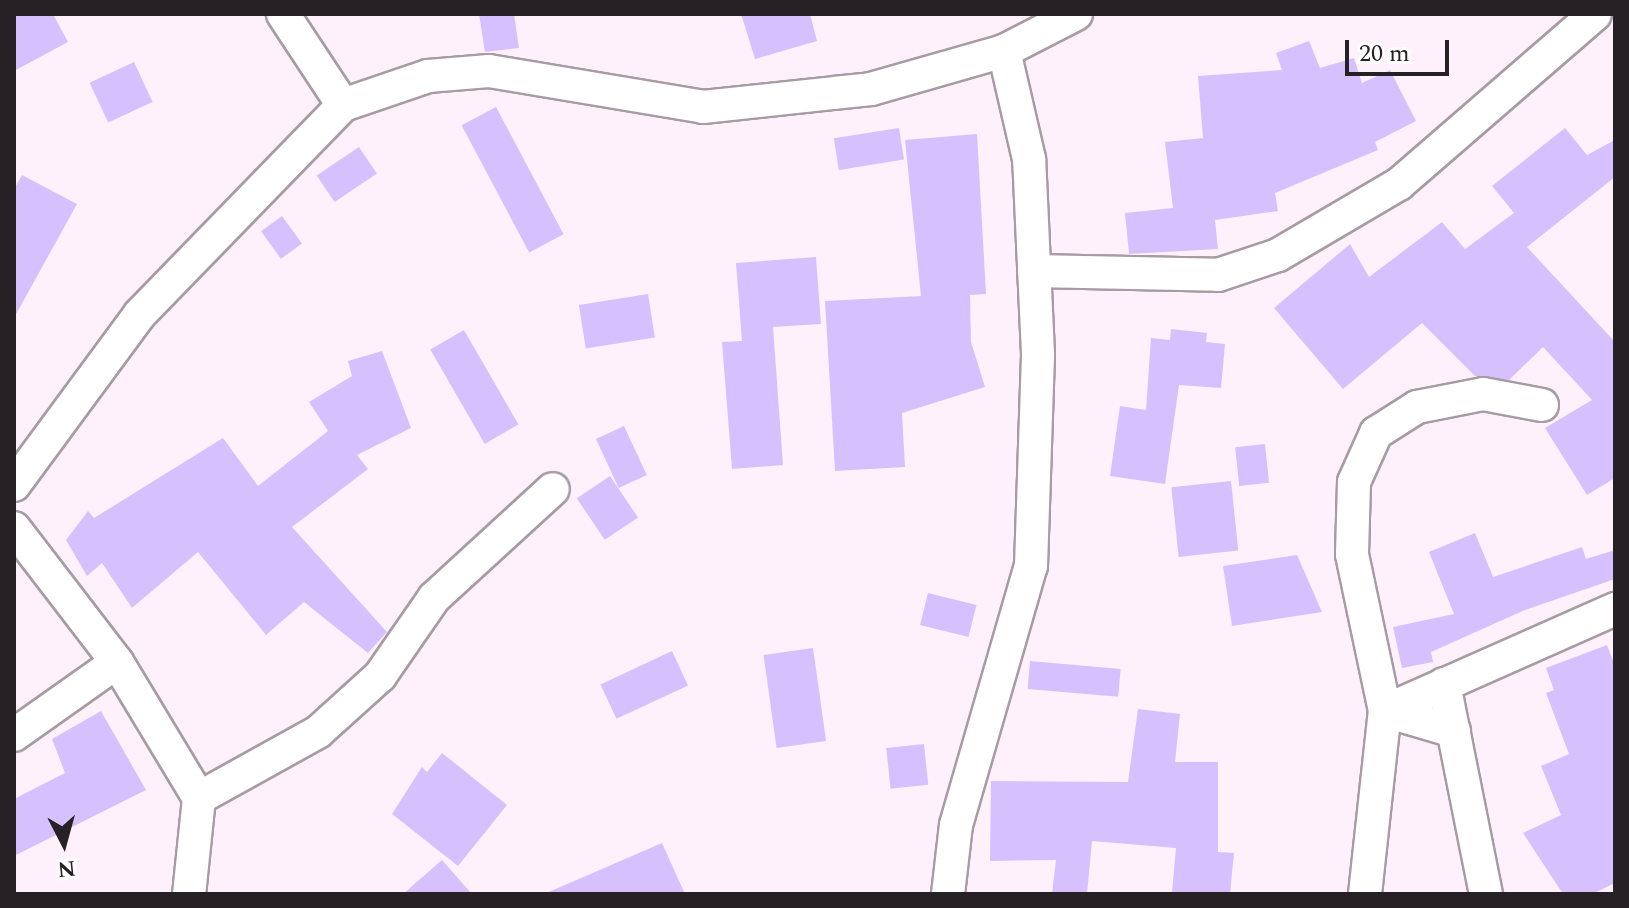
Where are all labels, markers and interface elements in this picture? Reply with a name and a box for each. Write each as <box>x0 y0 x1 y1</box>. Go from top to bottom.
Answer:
scale bar <box>1349 24 1453 74</box>
text: 20 m <box>1359 36 1410 72</box>
north arrow <box>24 804 104 884</box>
text: N <box>56 851 77 886</box>

